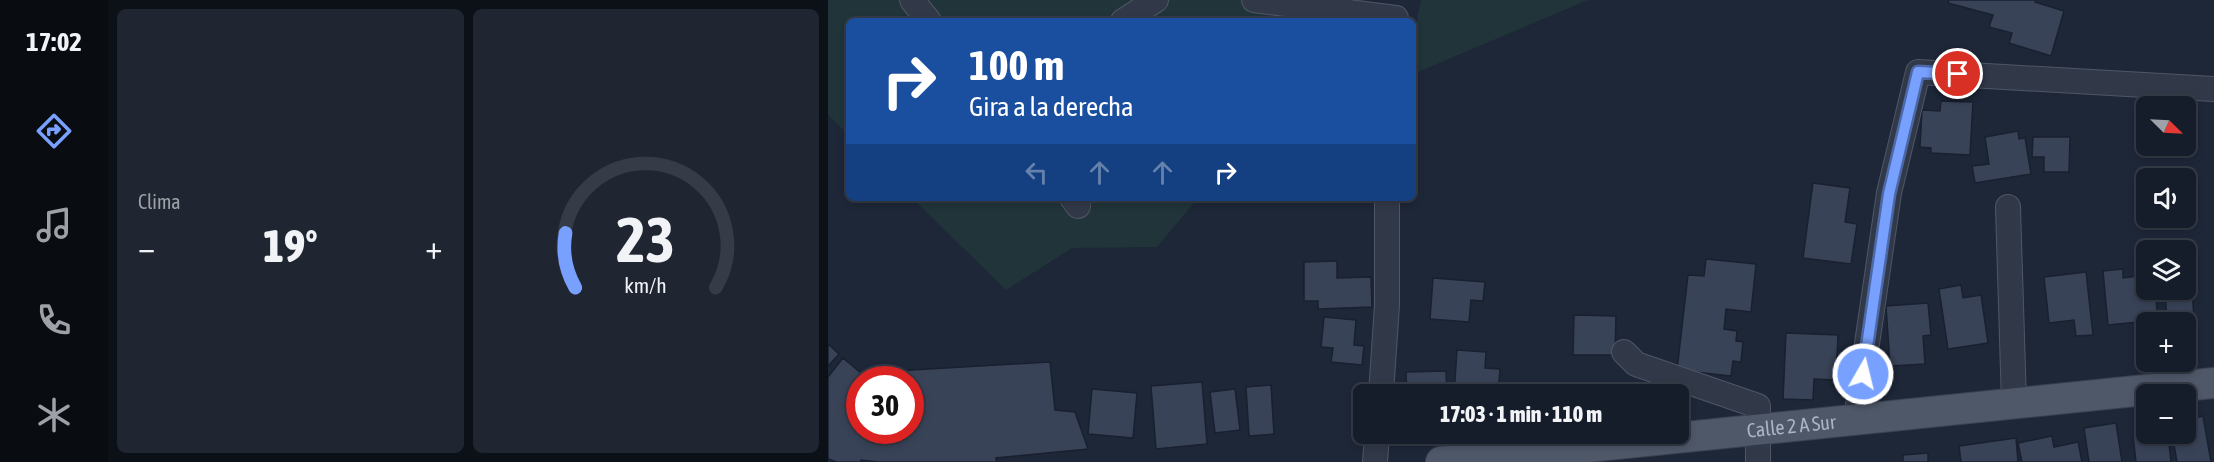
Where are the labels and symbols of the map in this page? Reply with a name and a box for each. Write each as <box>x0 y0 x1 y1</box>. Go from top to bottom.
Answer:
pin <box>1932 48 1983 99</box>
north arrow <box>2136 96 2196 156</box>
position arrow <box>1831 342 1895 406</box>
speed limit sign: 30 <box>846 366 924 444</box>
street label: Calle 2 A Sur <box>1746 410 1838 442</box>

